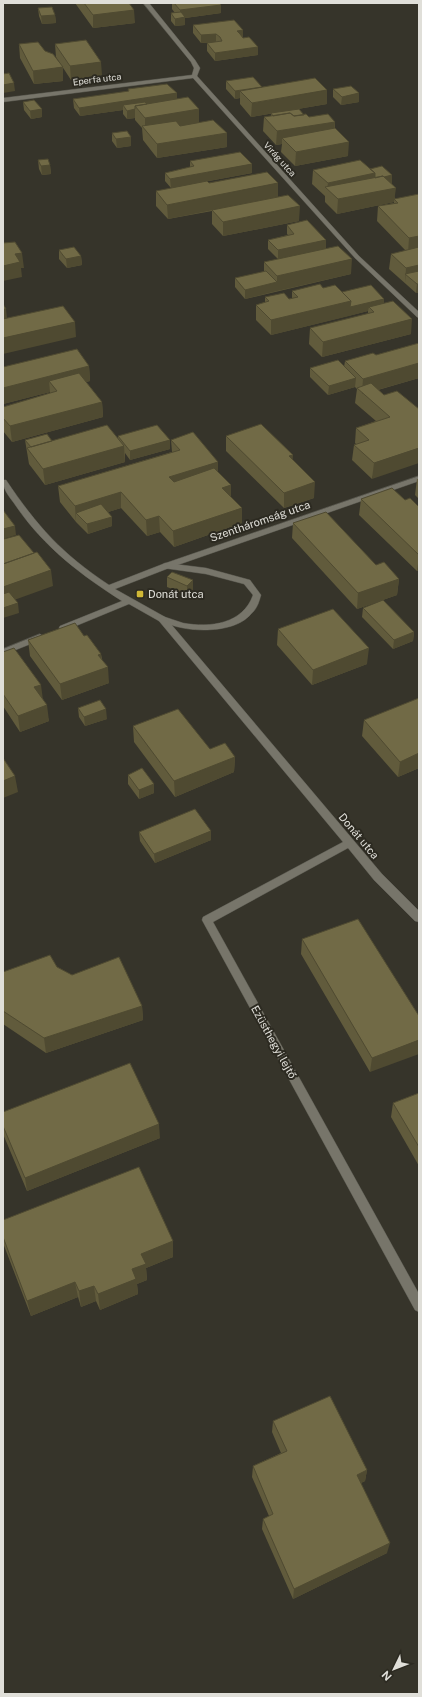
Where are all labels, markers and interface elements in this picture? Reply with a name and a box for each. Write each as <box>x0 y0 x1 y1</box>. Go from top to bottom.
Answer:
street label: Eperfa utca <box>72 71 122 87</box>
street label: Virág utca <box>262 139 298 179</box>
street label: Szentháromság utca <box>208 498 312 544</box>
place label: Donát utca <box>148 588 203 600</box>
marker: Donát utca <box>135 589 145 599</box>
street label: Donát utca <box>337 811 381 861</box>
street label: Ezüsthegyi lejtő <box>249 1003 299 1081</box>
north arrow <box>374 1649 414 1689</box>
text: N <box>379 1669 394 1683</box>

